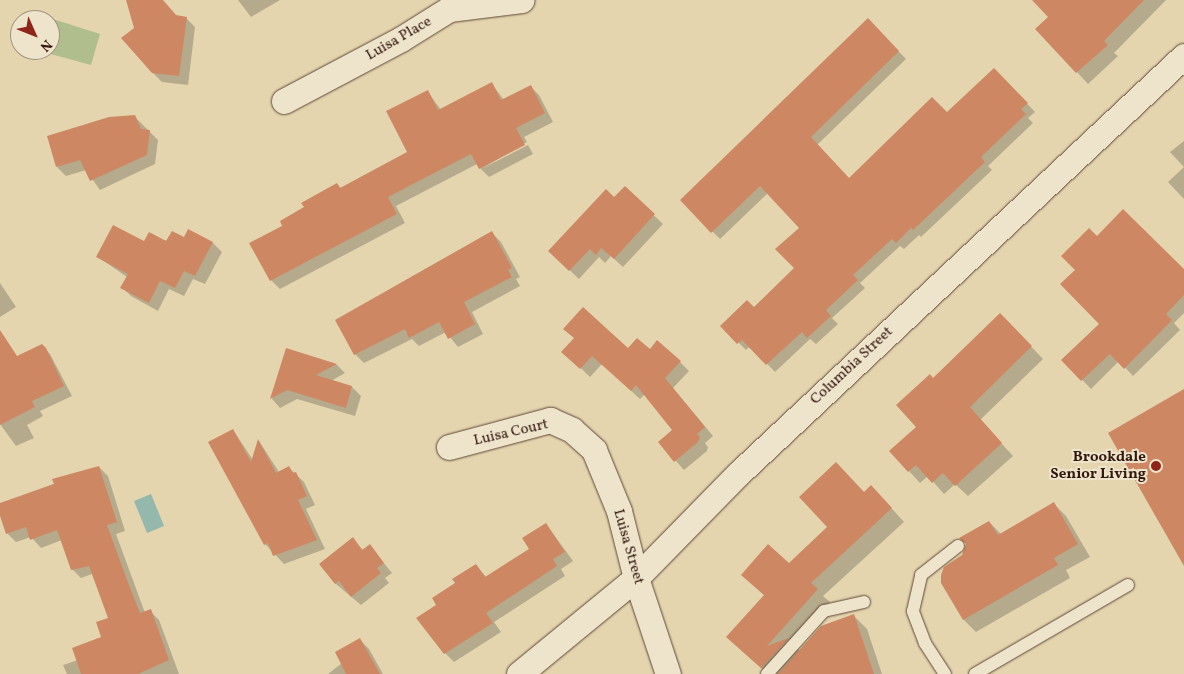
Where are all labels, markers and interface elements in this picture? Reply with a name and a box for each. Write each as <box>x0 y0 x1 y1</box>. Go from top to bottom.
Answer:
north arrow <box>10 10 60 60</box>
street label: Luisa Place <box>363 13 435 65</box>
text: N <box>35 35 56 55</box>
street label: Columbia Street <box>807 323 897 409</box>
street label: Luisa Court <box>472 416 550 450</box>
place label: Brookdale Senior Living <box>1050 448 1146 483</box>
marker: Brookdale Senior Living <box>1150 460 1162 472</box>
street label: Luisa Street <box>609 507 647 587</box>

